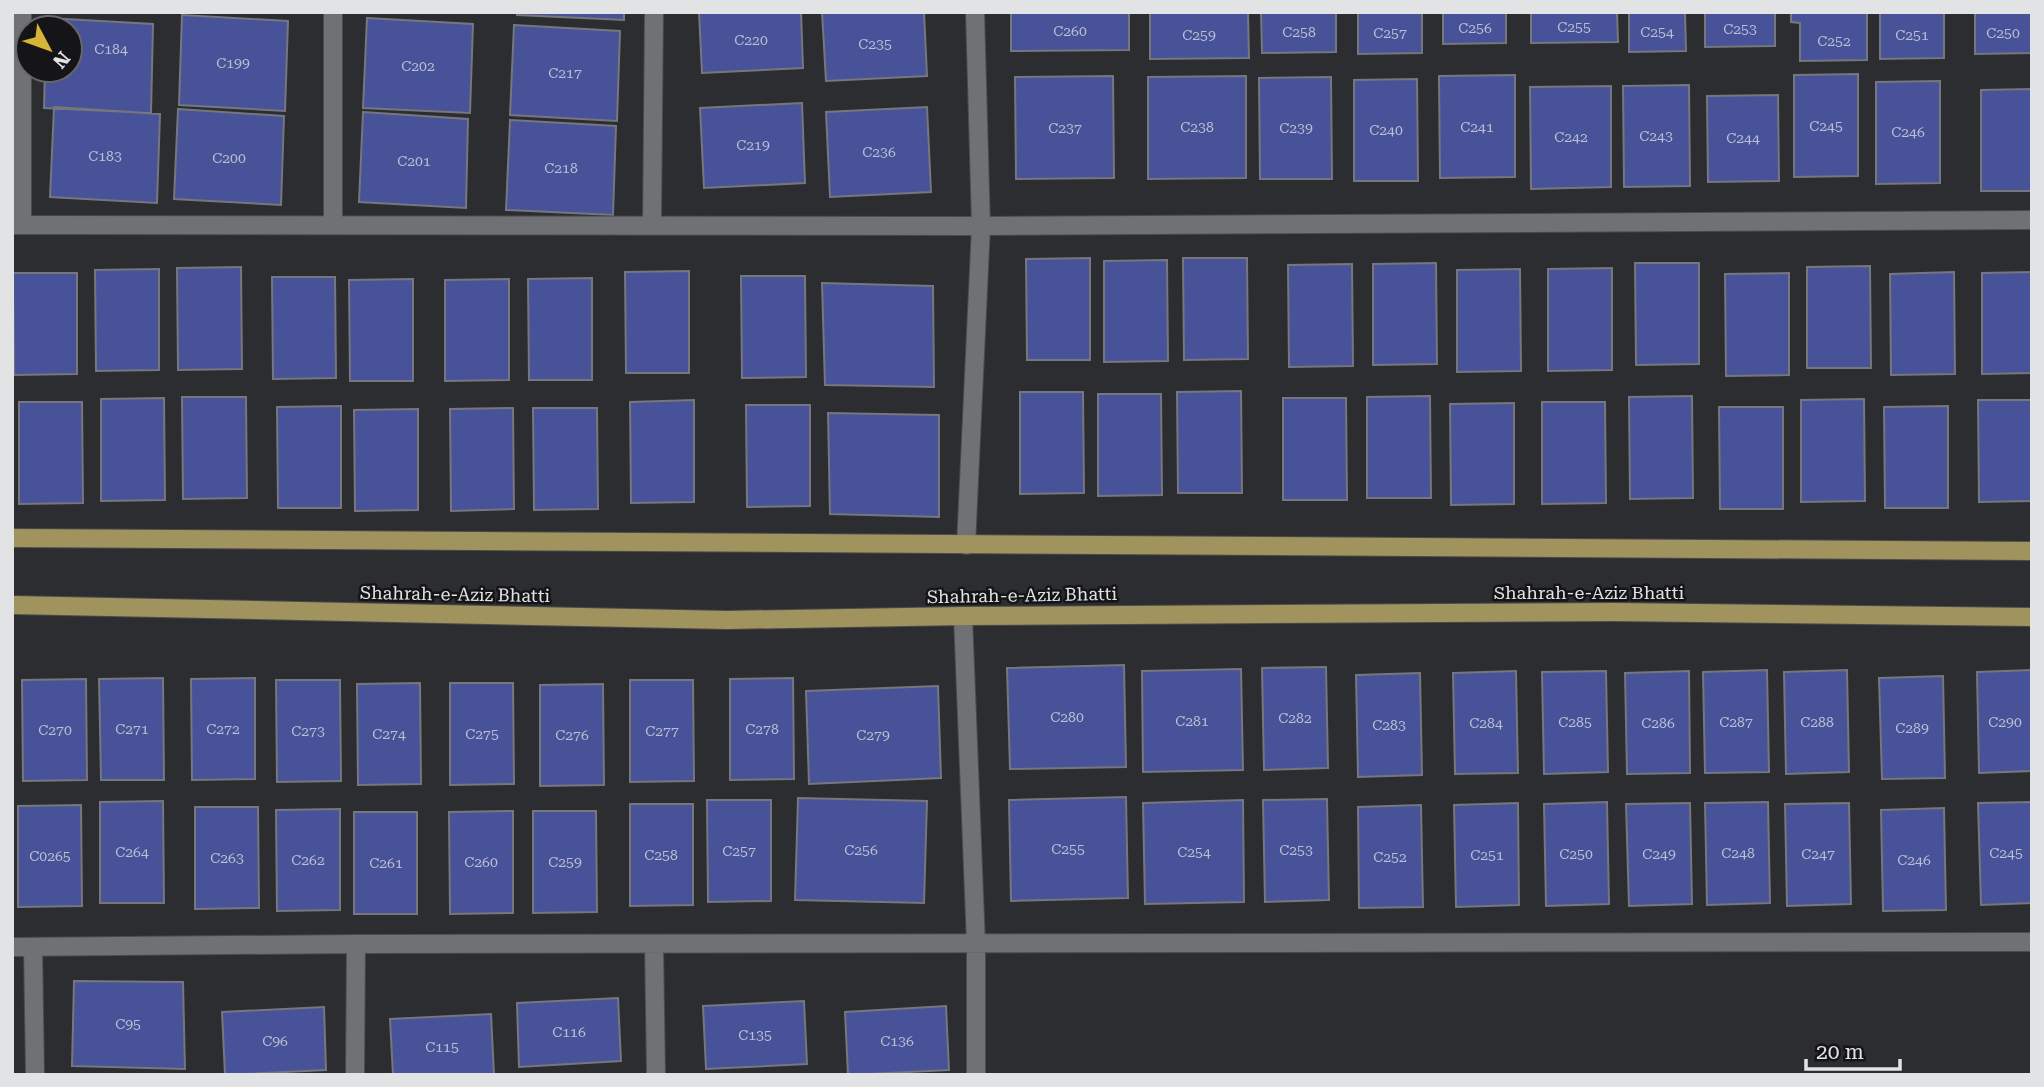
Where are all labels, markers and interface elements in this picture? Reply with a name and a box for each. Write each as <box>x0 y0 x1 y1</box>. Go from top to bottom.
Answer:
north arrow <box>14 14 84 84</box>
house number: C255 <box>1557 19 1591 35</box>
house number: C256 <box>1458 20 1492 36</box>
house number: C253 <box>1723 21 1757 37</box>
house number: C260 <box>1053 23 1087 39</box>
house number: C258 <box>1282 24 1316 40</box>
house number: C254 <box>1640 24 1674 40</box>
house number: C257 <box>1373 25 1407 41</box>
house number: C250 <box>1986 25 2020 41</box>
house number: C259 <box>1182 27 1216 43</box>
house number: C251 <box>1895 27 1929 43</box>
house number: C220 <box>734 32 768 48</box>
house number: C252 <box>1817 33 1851 49</box>
house number: C235 <box>858 36 892 52</box>
house number: C184 <box>94 41 128 57</box>
text: N <box>48 47 75 73</box>
house number: C199 <box>216 55 250 71</box>
house number: C202 <box>401 58 435 74</box>
house number: C217 <box>548 65 582 81</box>
house number: C245 <box>1809 118 1843 134</box>
house number: C238 <box>1180 119 1214 135</box>
house number: C241 <box>1460 119 1494 135</box>
house number: C237 <box>1048 120 1082 136</box>
house number: C239 <box>1279 120 1313 136</box>
house number: C240 <box>1369 122 1403 138</box>
house number: C246 <box>1891 124 1925 140</box>
house number: C243 <box>1639 128 1673 144</box>
house number: C242 <box>1554 129 1588 145</box>
house number: C244 <box>1726 130 1760 146</box>
house number: C219 <box>736 137 770 153</box>
house number: C236 <box>862 144 896 160</box>
house number: C183 <box>88 148 122 164</box>
house number: C200 <box>212 150 246 166</box>
house number: C201 <box>397 153 431 169</box>
house number: C218 <box>544 160 578 176</box>
street label: Shahrah-e-Aziz Bhatti <box>360 582 551 606</box>
street label: Shahrah-e-Aziz Bhatti <box>1494 582 1684 603</box>
street label: Shahrah-e-Aziz Bhatti <box>927 583 1118 607</box>
house number: C280 <box>1050 709 1084 725</box>
house number: C282 <box>1278 710 1312 726</box>
house number: C281 <box>1175 713 1209 729</box>
house number: C285 <box>1558 714 1592 730</box>
house number: C287 <box>1719 714 1753 730</box>
house number: C288 <box>1800 714 1834 730</box>
house number: C290 <box>1988 714 2022 730</box>
house number: C284 <box>1469 715 1503 731</box>
house number: C286 <box>1641 715 1675 731</box>
house number: C283 <box>1372 717 1406 733</box>
house number: C289 <box>1895 720 1929 736</box>
house number: C271 <box>115 721 149 737</box>
house number: C272 <box>206 721 240 737</box>
house number: C278 <box>745 721 779 737</box>
house number: C270 <box>38 722 72 738</box>
house number: C273 <box>291 723 325 739</box>
house number: C277 <box>645 723 679 739</box>
house number: C274 <box>372 726 406 742</box>
house number: C275 <box>465 726 499 742</box>
house number: C276 <box>555 727 589 743</box>
house number: C279 <box>856 727 890 743</box>
house number: C255 <box>1051 841 1085 857</box>
house number: C256 <box>844 842 878 858</box>
house number: C253 <box>1279 842 1313 858</box>
house number: C257 <box>722 843 756 859</box>
house number: C264 <box>115 844 149 860</box>
house number: C254 <box>1177 844 1211 860</box>
house number: C248 <box>1721 845 1755 861</box>
house number: C245 <box>1989 845 2023 861</box>
house number: C250 <box>1559 846 1593 862</box>
house number: C249 <box>1642 846 1676 862</box>
house number: C247 <box>1801 846 1835 862</box>
house number: C258 <box>644 847 678 863</box>
house number: C251 <box>1470 847 1504 863</box>
house number: C0265 <box>29 848 71 864</box>
house number: C252 <box>1373 849 1407 865</box>
house number: C263 <box>210 850 244 866</box>
house number: C262 <box>291 852 325 868</box>
house number: C246 <box>1897 852 1931 868</box>
house number: C260 <box>464 854 498 870</box>
house number: C259 <box>548 854 582 870</box>
house number: C261 <box>369 855 403 871</box>
house number: C95 <box>115 1016 141 1032</box>
house number: C116 <box>552 1024 586 1040</box>
house number: C135 <box>738 1027 772 1043</box>
scale bar <box>1806 1028 1900 1072</box>
house number: C96 <box>262 1033 288 1049</box>
house number: C136 <box>880 1033 914 1049</box>
house number: C115 <box>425 1039 459 1055</box>
text: 20 m <box>1816 1040 1864 1064</box>

